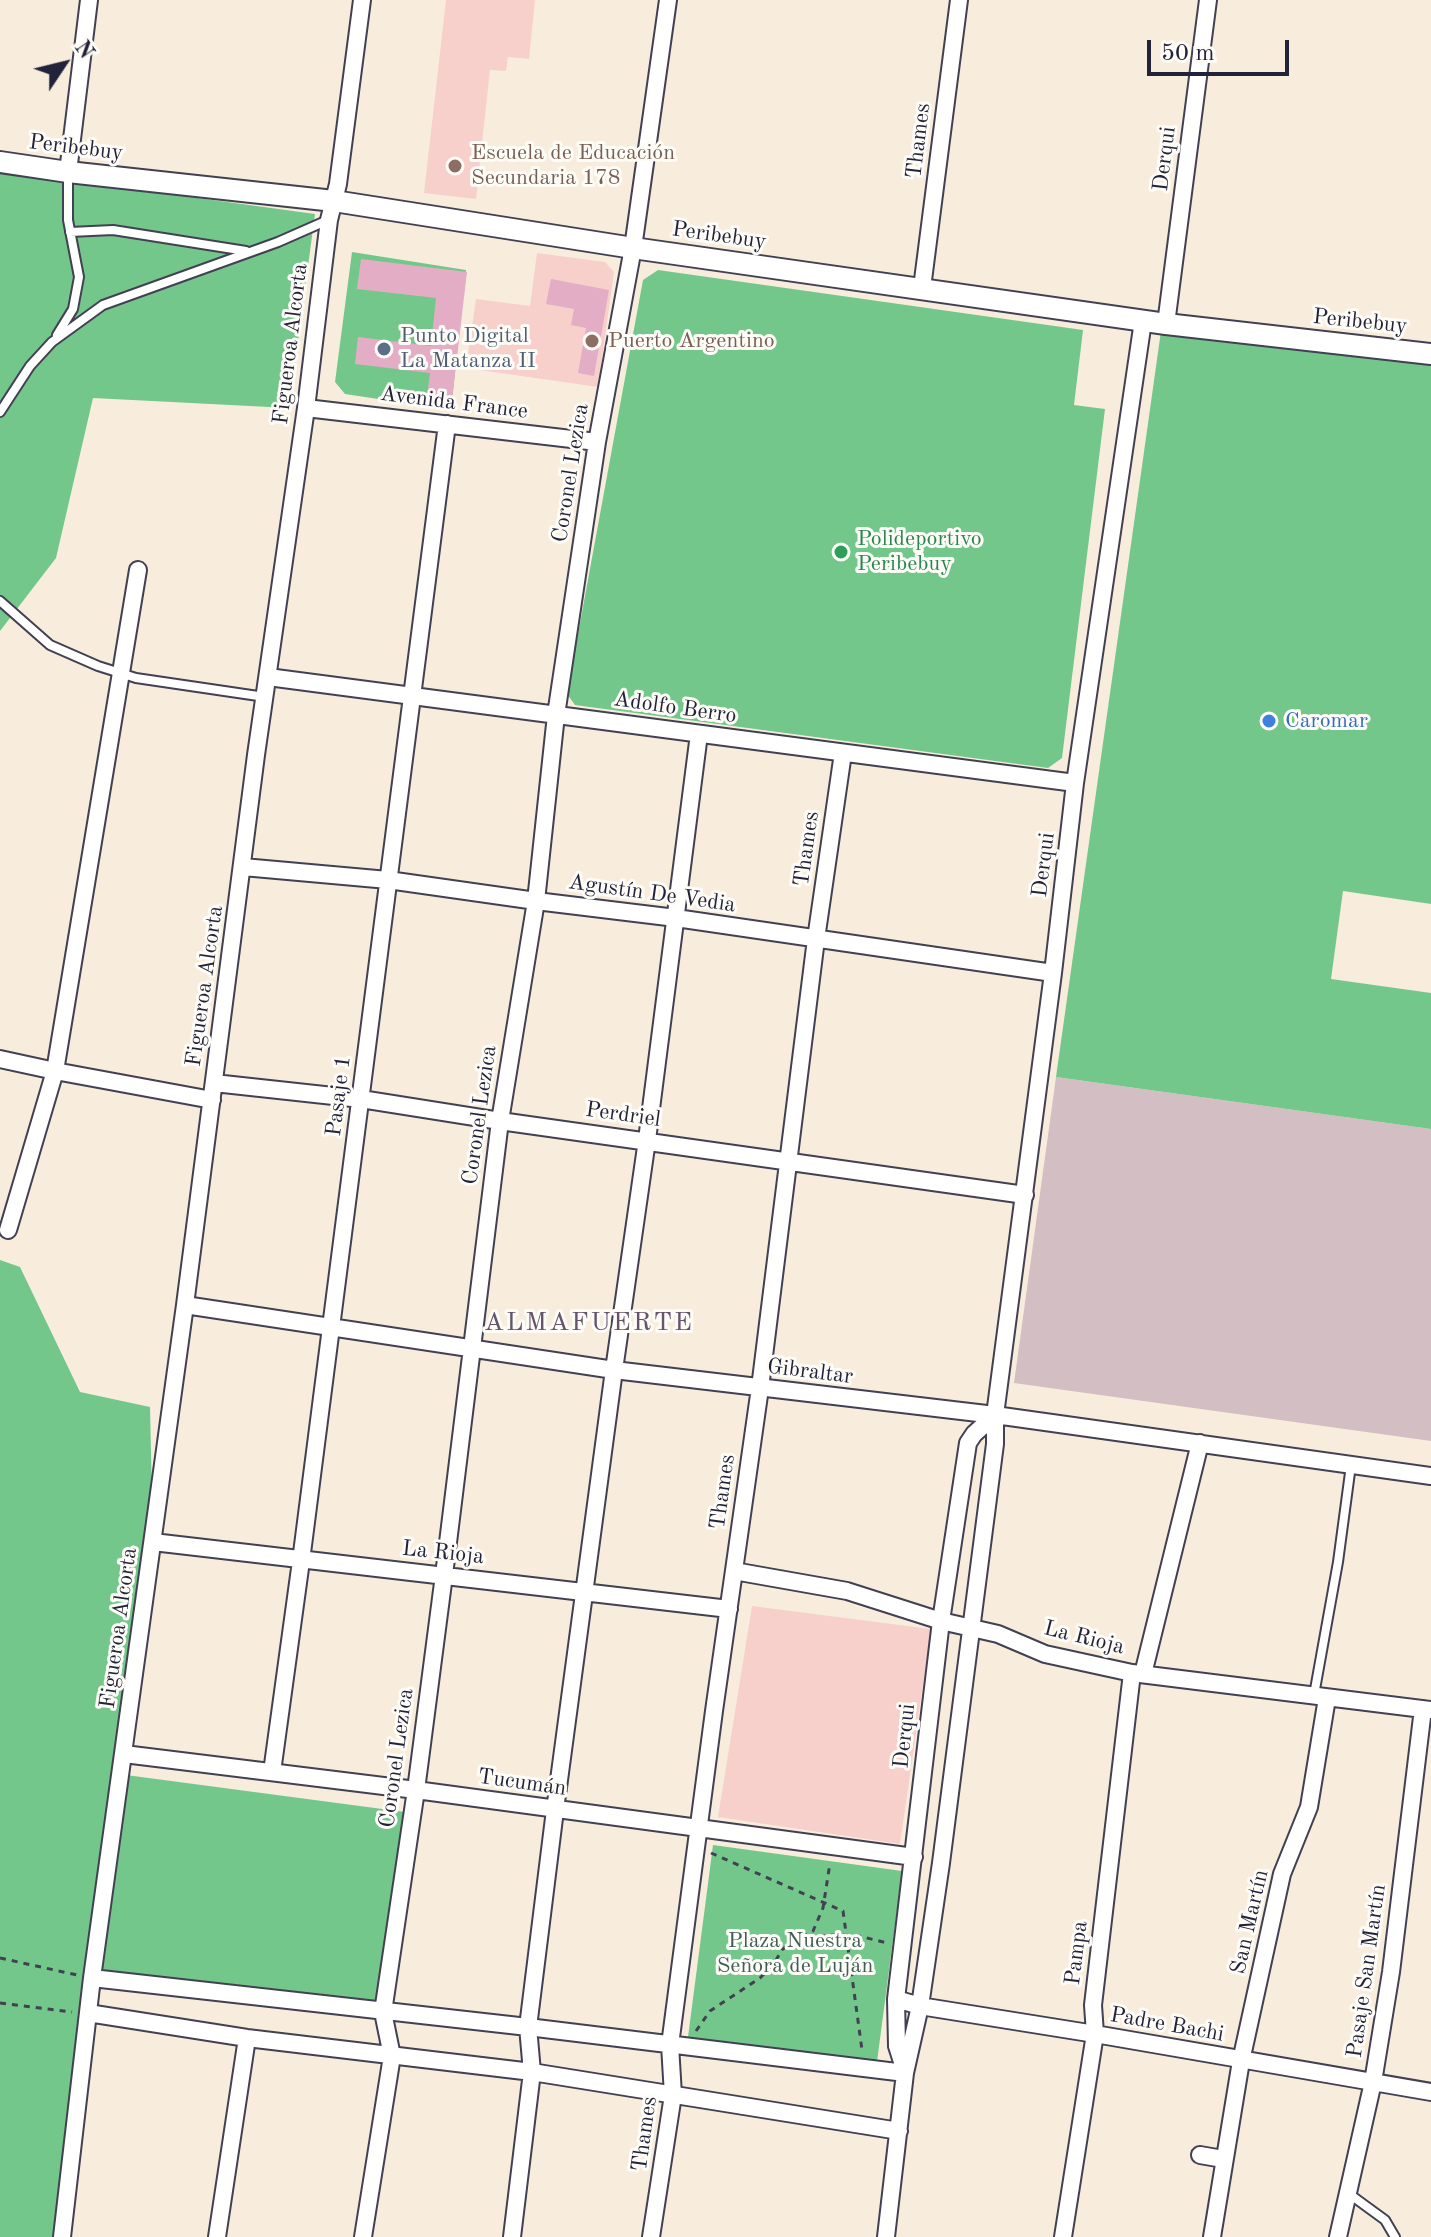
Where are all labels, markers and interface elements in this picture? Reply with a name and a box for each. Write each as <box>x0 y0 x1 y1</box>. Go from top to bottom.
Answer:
north arrow <box>24 24 104 104</box>
scale bar <box>1151 24 1293 74</box>
text: N <box>70 37 97 63</box>
text: 50 m <box>1161 42 1215 66</box>
street label: Thames <box>901 102 937 180</box>
street label: Derqui <box>1148 125 1182 193</box>
street label: Peribebuy <box>27 129 125 167</box>
place label: Escuela de Educación Secundaria 178 <box>471 140 675 192</box>
marker: Escuela de Educación Secundaria 178 <box>446 157 464 175</box>
street label: Peribebuy <box>670 216 768 256</box>
street label: Figueroa Alcorta <box>268 262 314 426</box>
street label: Peribebuy <box>1311 304 1409 340</box>
place label: Punto Digital La Matanza II <box>400 323 536 374</box>
place label: Puerto Argentino <box>608 328 775 354</box>
marker: Puerto Argentino <box>583 332 601 350</box>
marker: Punto Digital La Matanza II <box>375 340 393 358</box>
street label: Avenida France <box>379 381 529 425</box>
street label: Coronel Lezica <box>547 401 595 545</box>
place label: Polideportivo Peribebuy <box>857 526 982 578</box>
marker: Polideportivo Peribebuy <box>832 543 850 561</box>
street label: Adolfo Berro <box>612 686 738 730</box>
place label: Caromar <box>1285 708 1368 734</box>
marker: Caromar <box>1260 712 1278 730</box>
street label: Thames <box>789 810 825 888</box>
street label: Derqui <box>1027 831 1061 899</box>
street label: Agustín De Vedia <box>567 869 737 919</box>
street label: Figueroa Alcorta <box>181 904 229 1068</box>
street label: Coronel Lezica <box>457 1044 503 1186</box>
street label: Pasaje 1 <box>321 1054 357 1138</box>
street label: Perdriel <box>584 1097 662 1133</box>
district label: ALMAFUERTE <box>484 1307 694 1339</box>
street label: Gibraltar <box>765 1354 855 1390</box>
street label: Thames <box>705 1453 741 1531</box>
street label: La Rioja <box>401 1536 485 1570</box>
street label: Figueroa Alcorta <box>95 1546 143 1710</box>
street label: La Rioja <box>1041 1615 1127 1661</box>
street label: Coronel Lezica <box>374 1687 420 1829</box>
street label: Derqui <box>888 1702 922 1770</box>
street label: Tucumán <box>476 1764 568 1802</box>
street label: San Martín <box>1225 1867 1275 1977</box>
street label: Pasaje San Martín <box>1342 1883 1392 2059</box>
street label: Pampa <box>1060 1919 1094 1987</box>
park label: Plaza Nuestra Señora de Luján <box>717 1928 873 1980</box>
street label: Padre Bachi <box>1108 2002 1226 2048</box>
street label: Thames <box>627 2095 663 2173</box>

